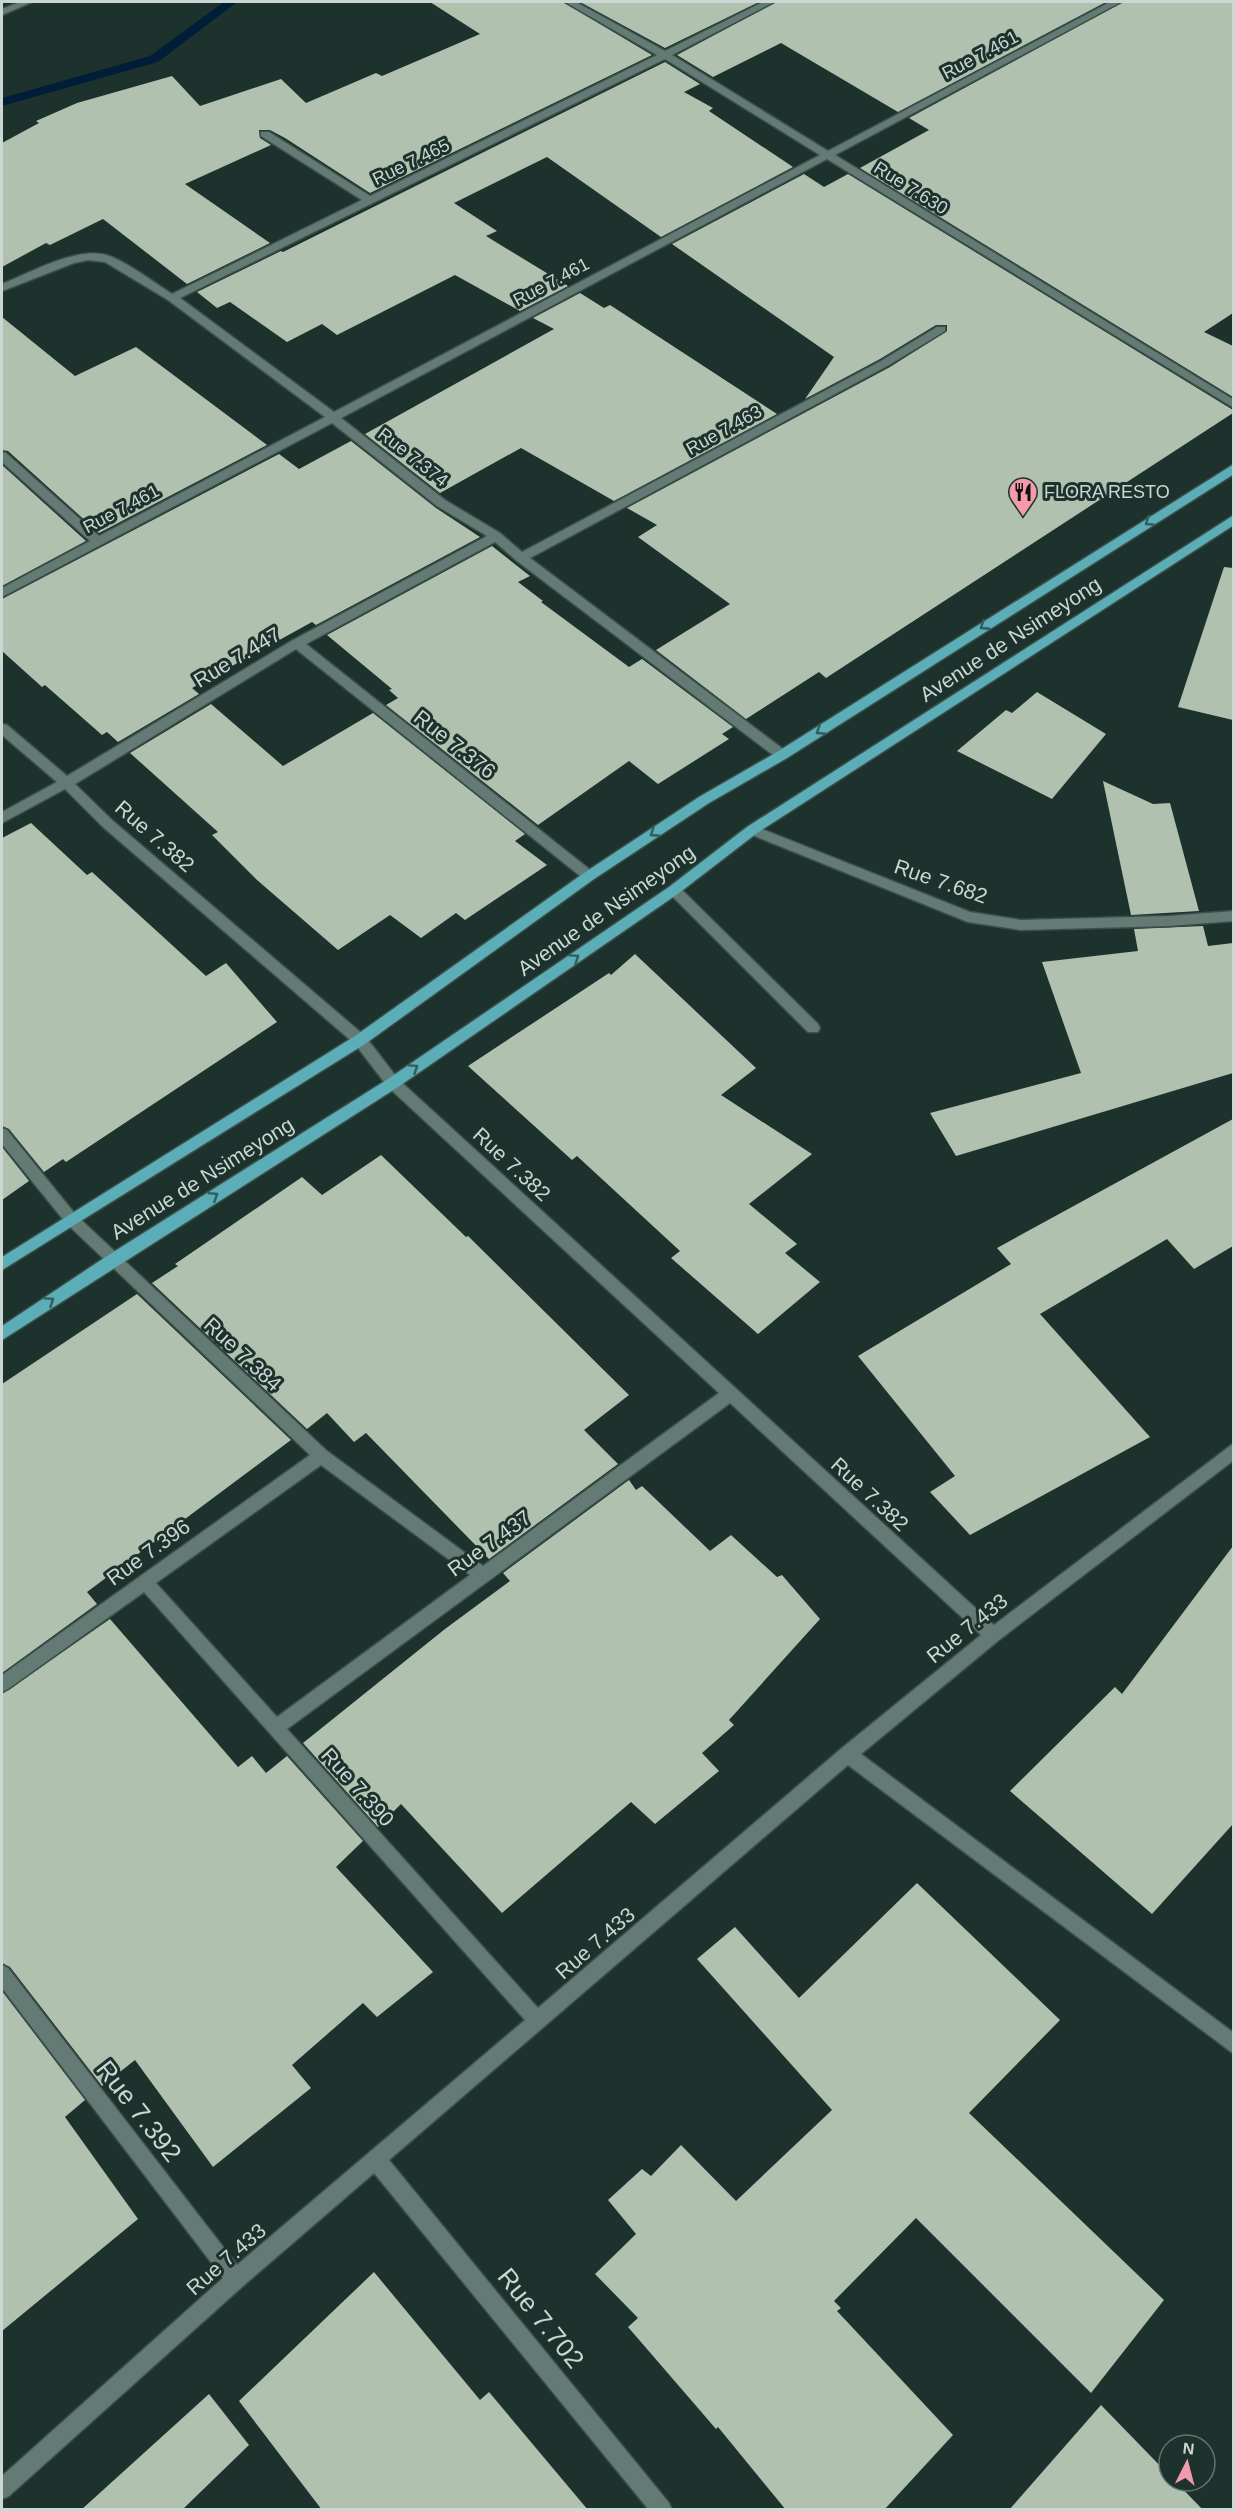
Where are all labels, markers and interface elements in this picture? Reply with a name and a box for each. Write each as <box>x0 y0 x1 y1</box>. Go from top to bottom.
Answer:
street label: Rue 7.461 <box>939 27 1021 83</box>
street label: Rue 7.465 <box>369 135 453 189</box>
street label: Rue 7.630 <box>870 158 952 218</box>
street label: Rue 7.461 <box>510 254 592 310</box>
street label: Rue 7.463 <box>683 401 765 459</box>
street label: Rue 7.374 <box>374 424 452 490</box>
restaurant icon: FLORA RESTO <box>1007 476 1039 518</box>
street label: Rue 7.461 <box>80 481 162 537</box>
place label: FLORA RESTO <box>1044 482 1170 502</box>
one-way arrow <box>1145 514 1155 526</box>
street label: Avenue de Nsimeyong <box>915 572 1105 706</box>
one-way arrow <box>980 619 990 631</box>
street label: Rue 7.447 <box>190 622 284 692</box>
street label: Rue 7.376 <box>410 705 500 783</box>
one-way arrow <box>816 724 826 736</box>
street label: Rue 7.382 <box>111 796 199 876</box>
one-way arrow <box>650 826 660 838</box>
street label: Avenue de Nsimeyong <box>513 840 699 980</box>
street label: Rue 7.682 <box>891 854 991 908</box>
one-way arrow <box>568 954 579 965</box>
one-way arrow <box>407 1064 418 1075</box>
street label: Avenue de Nsimeyong <box>106 1112 298 1244</box>
street label: Rue 7.382 <box>469 1123 555 1205</box>
one-way arrow <box>208 1191 218 1203</box>
one-way arrow <box>44 1297 54 1309</box>
street label: Rue 7.384 <box>200 1313 287 1396</box>
street label: Rue 7.382 <box>827 1453 913 1535</box>
street label: Rue 7.437 <box>443 1505 535 1581</box>
street label: Rue 7.396 <box>102 1514 194 1590</box>
street label: Rue 7.433 <box>922 1589 1012 1667</box>
street label: Rue 7.390 <box>317 1743 399 1831</box>
street label: Rue 7.433 <box>551 1903 639 1983</box>
street label: Rue 7.392 <box>90 2054 188 2168</box>
street label: Rue 7.433 <box>182 2219 270 2299</box>
street label: Rue 7.702 <box>492 2262 590 2374</box>
north arrow <box>1157 2433 1217 2493</box>
text: N <box>1182 2440 1195 2458</box>

